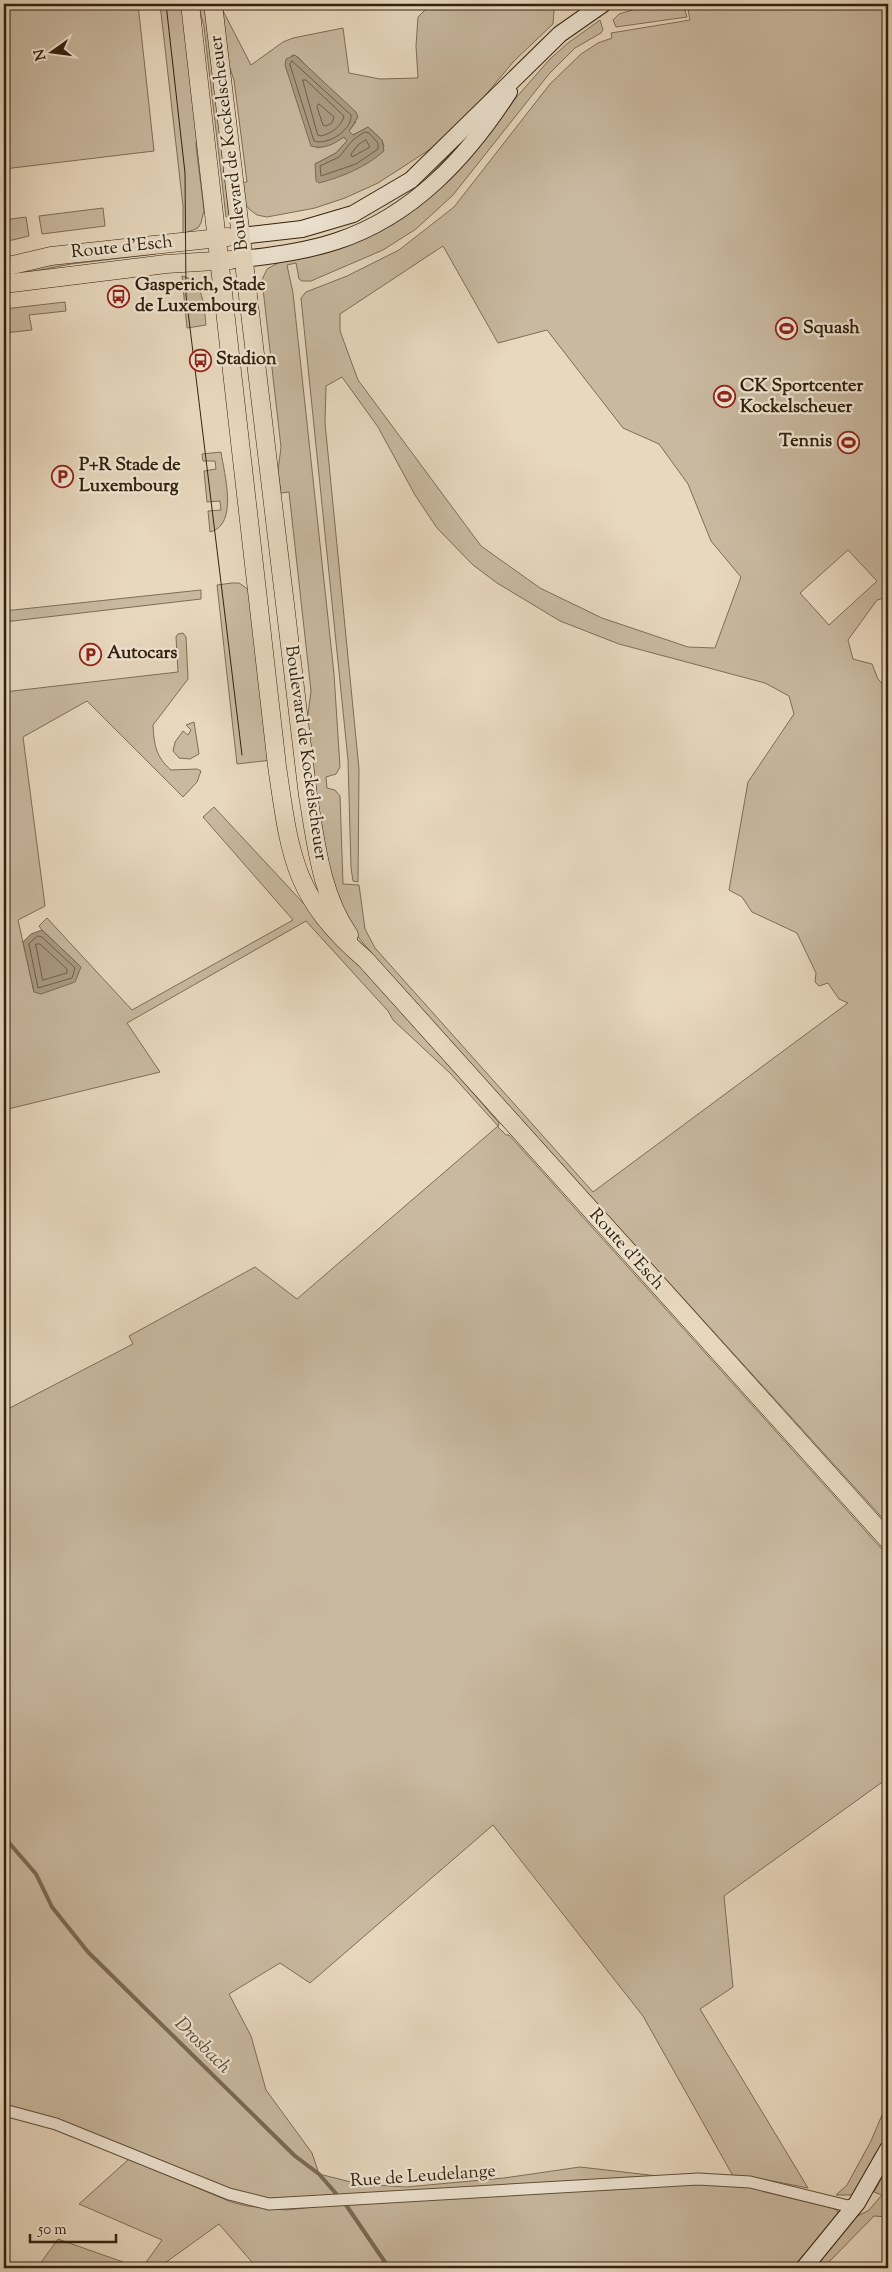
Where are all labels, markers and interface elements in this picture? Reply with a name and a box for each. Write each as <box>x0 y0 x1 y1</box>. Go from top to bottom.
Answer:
north arrow <box>28 28 78 78</box>
street label: Boulevard de Kockelscheuer <box>204 33 256 252</box>
text: N <box>30 47 52 63</box>
street label: Route d'Esch <box>70 230 175 266</box>
place label: Gasperich, Stade de Luxembourg <box>135 273 266 320</box>
bus stop icon: Gasperich, Stade de Luxembourg <box>107 284 131 308</box>
place label: Squash <box>803 316 860 342</box>
sports icon: Squash <box>775 317 799 341</box>
place label: Stadion <box>216 347 277 373</box>
bus stop icon: Stadion <box>188 348 212 372</box>
place label: CK Sportcenter Kockelscheuer <box>740 374 863 421</box>
sports icon: CK Sportcenter Kockelscheuer <box>712 385 736 409</box>
place label: Tennis <box>779 429 832 455</box>
sports icon: Tennis <box>836 430 860 454</box>
place label: P+R Stade de Luxembourg <box>79 453 181 500</box>
parking icon: P+R Stade de Luxembourg <box>51 464 75 488</box>
place label: Autocars <box>107 641 177 667</box>
parking icon: Autocars <box>79 642 103 666</box>
street label: Boulevard de Kockelscheuer <box>277 644 333 863</box>
street label: Route d'Esch <box>582 1203 670 1297</box>
water label: Drosbach <box>168 2012 237 2081</box>
street label: Rue de Leudelange <box>349 2159 497 2195</box>
scale bar <box>30 2212 116 2244</box>
text: 50 m <box>37 2220 67 2241</box>

